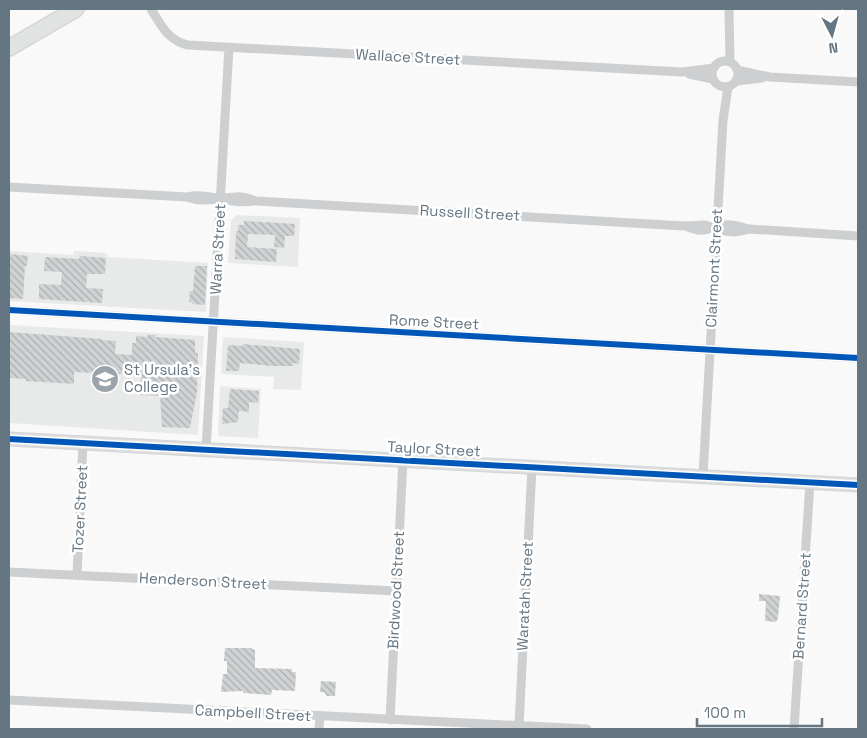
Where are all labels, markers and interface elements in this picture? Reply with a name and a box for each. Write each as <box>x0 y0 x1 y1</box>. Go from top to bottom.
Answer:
north arrow <box>807 10 857 60</box>
text: N <box>828 38 839 57</box>
street label: Wallace Street <box>355 44 461 69</box>
street label: Russell Street <box>419 200 521 225</box>
street label: Warra Street <box>206 203 229 295</box>
street label: Clairmont Street <box>701 208 726 328</box>
street label: Rome Street <box>388 310 480 333</box>
place label: St Ursula's College <box>124 360 200 396</box>
school or university icon: St Ursula's College <box>90 364 120 394</box>
street label: Taylor Street <box>387 437 481 460</box>
street label: Tozer Street <box>68 464 91 553</box>
street label: Birdwood Street <box>383 530 408 650</box>
street label: Waratah Street <box>512 541 537 651</box>
street label: Bernard Street <box>788 552 815 660</box>
street label: Henderson Street <box>139 568 268 593</box>
scale bar <box>697 696 822 728</box>
street label: Campbell Street <box>194 700 312 725</box>
text: 100 m <box>704 703 746 722</box>

